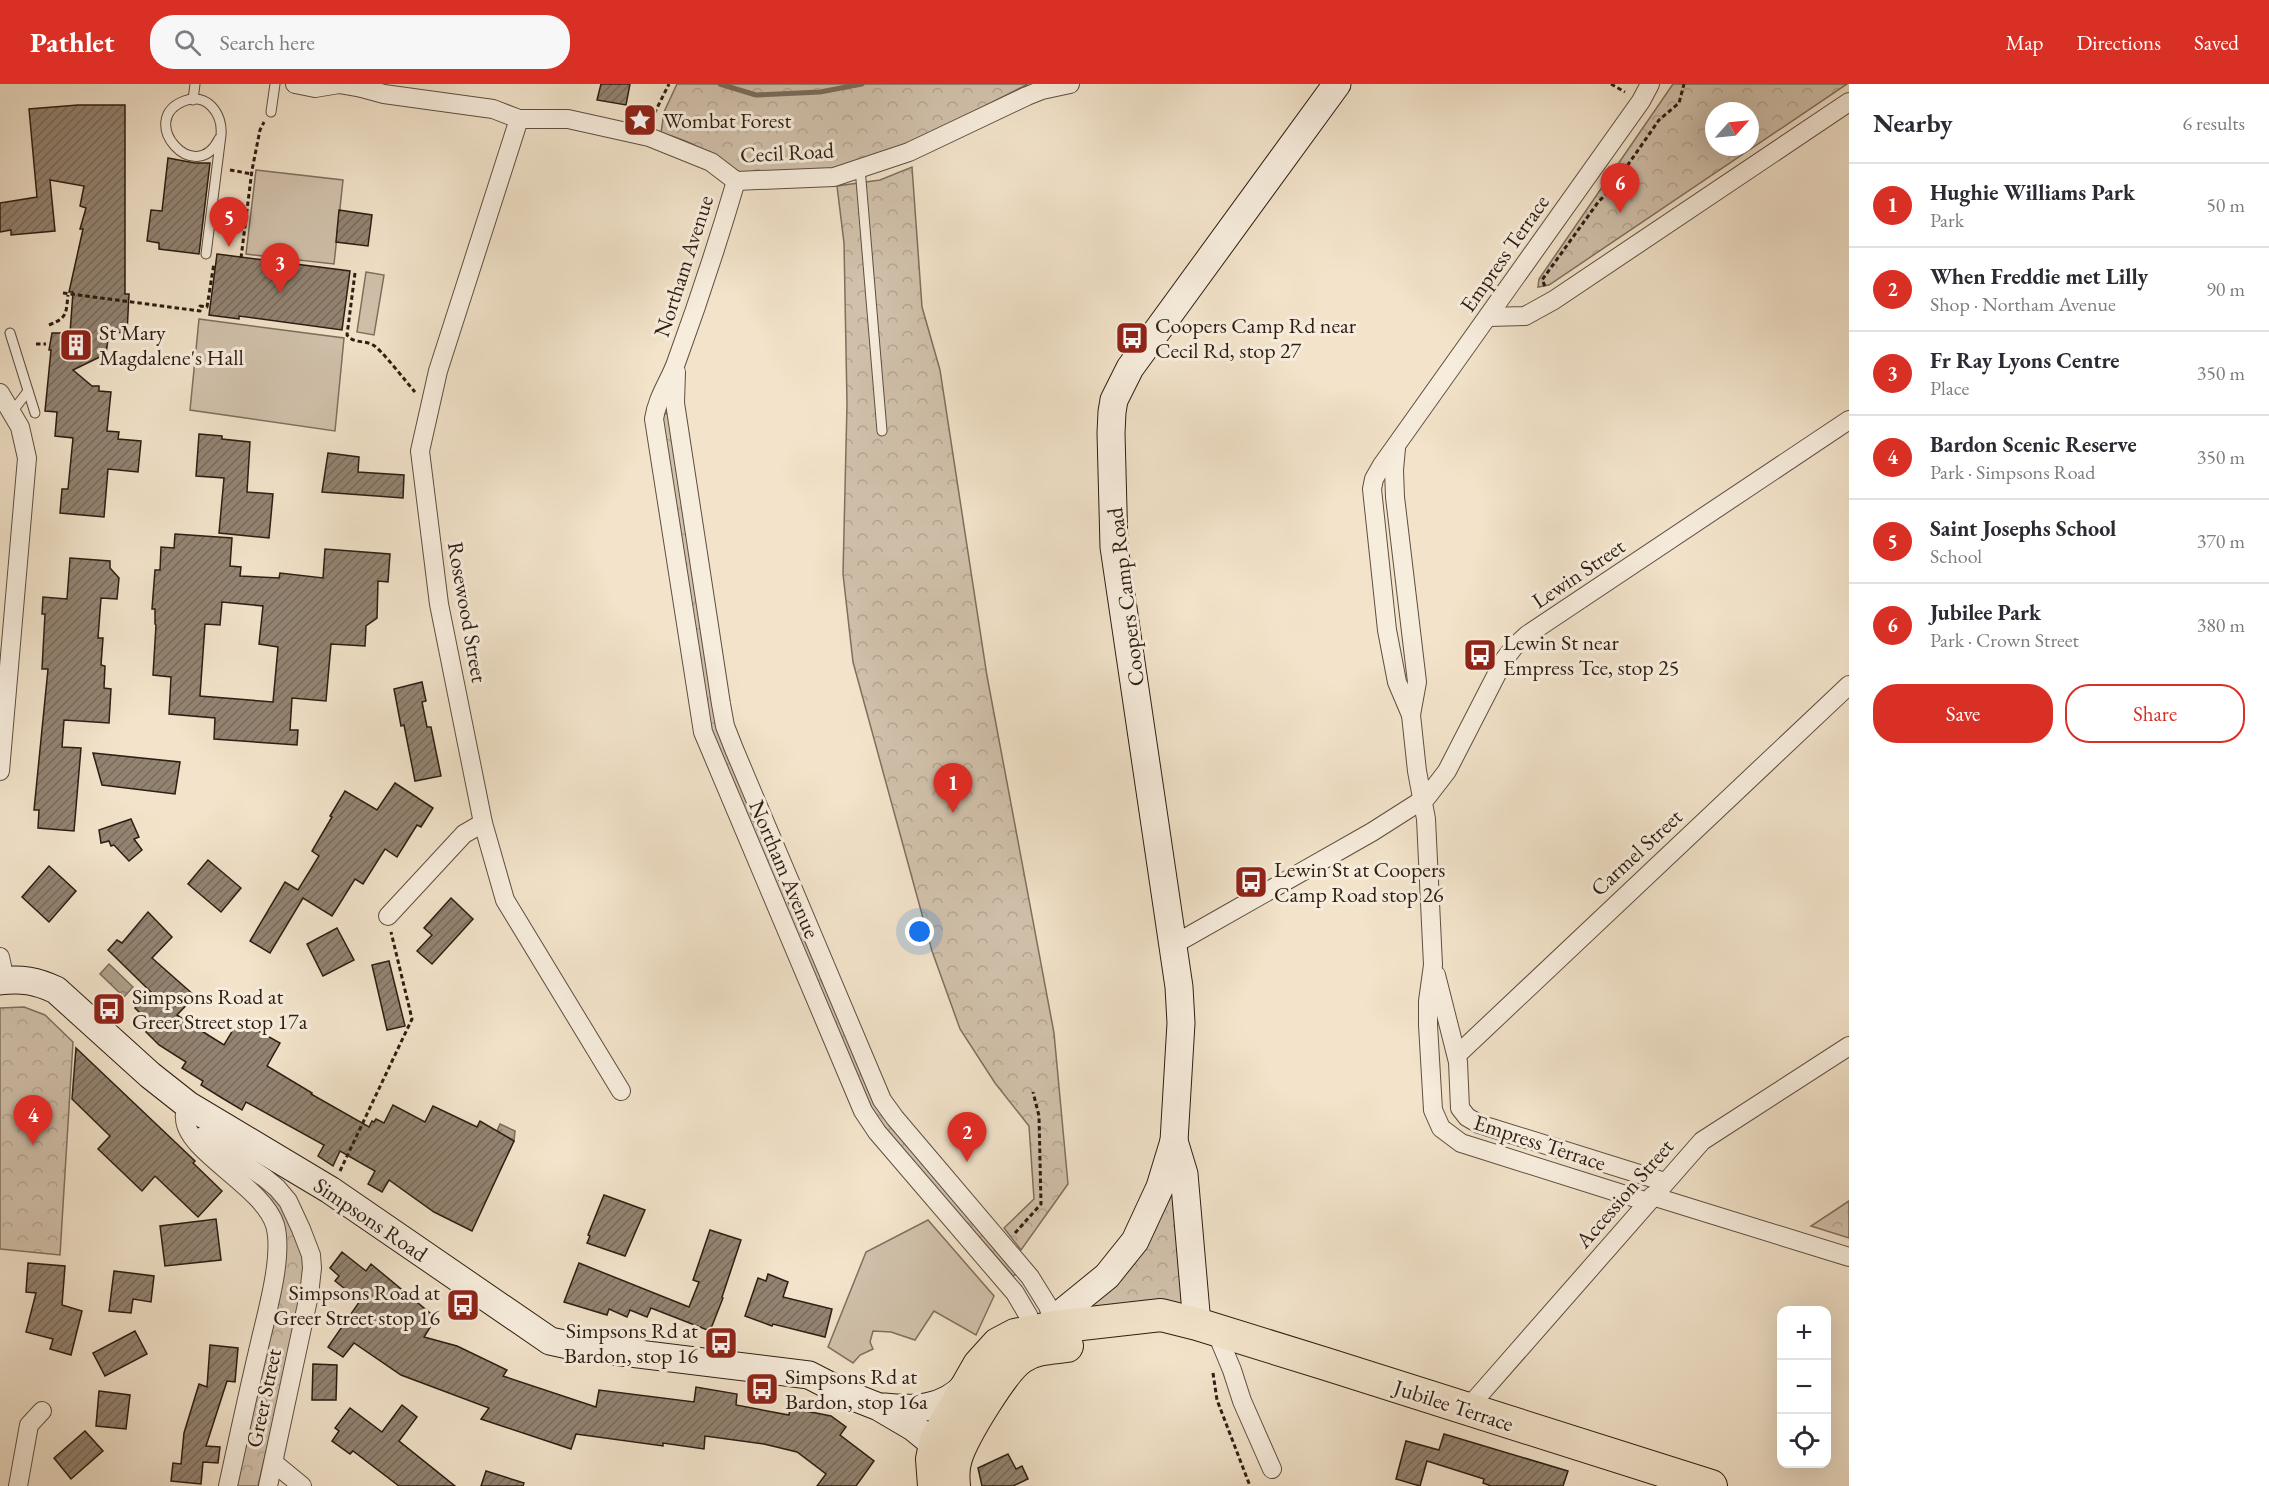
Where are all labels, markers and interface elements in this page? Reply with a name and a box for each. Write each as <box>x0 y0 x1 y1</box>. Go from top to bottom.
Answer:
search box <box>150 15 570 69</box>
text: Pathlet <box>30 24 114 60</box>
icon: search <box>171 26 204 59</box>
text: Search here <box>219 28 315 57</box>
text: Map <box>2006 29 2043 56</box>
text: Directions <box>2076 29 2161 56</box>
text: Saved <box>2194 29 2239 56</box>
place icon: Wombat Forest <box>622 102 658 138</box>
north arrow <box>1705 102 1759 156</box>
place label: Wombat Forest <box>663 106 791 135</box>
text: Nearby <box>1873 106 1953 140</box>
text: 6 results <box>2182 110 2245 136</box>
street label: Cecil Road <box>739 136 836 169</box>
pin: 6 <box>1600 164 1640 213</box>
text: Hughie Williams Park <box>1930 178 2135 207</box>
street label: Empress Terrace <box>1453 188 1556 318</box>
street label: Northam Avenue <box>647 191 720 341</box>
text: 1 <box>1887 192 1898 218</box>
text: 50 m <box>2206 192 2245 218</box>
pin: 5 <box>210 198 248 247</box>
text: Park <box>1930 207 1964 233</box>
pin: 3 <box>260 244 300 293</box>
text: When Freddie met Lilly <box>1930 262 2148 291</box>
text: 2 <box>1887 276 1898 302</box>
text: 90 m <box>2206 276 2245 302</box>
text: Shop · Northam Avenue <box>1930 291 2116 317</box>
place label: Coopers Camp Rd near Cecil Rd, stop 27 <box>1155 311 1357 365</box>
place label: St Mary Magdalene's Hall <box>99 318 244 372</box>
bus stop icon: Coopers Camp Rd near Cecil Rd, stop 27 <box>1114 320 1150 356</box>
building icon: St Mary Magdalene's Hall <box>58 327 94 363</box>
text: Fr Ray Lyons Centre <box>1930 346 2119 375</box>
text: 3 <box>1887 360 1898 386</box>
text: 350 m <box>2197 360 2245 386</box>
text: Place <box>1930 375 1969 401</box>
text: Bardon Scenic Reserve <box>1930 430 2137 459</box>
text: 4 <box>1887 444 1898 470</box>
text: 350 m <box>2197 444 2245 470</box>
text: Park · Simpsons Road <box>1930 459 2095 485</box>
street label: Coopers Camp Road <box>1100 505 1151 688</box>
text: Saint Josephs School <box>1930 514 2116 543</box>
text: 5 <box>1887 528 1898 554</box>
text: 370 m <box>2197 528 2245 554</box>
street label: Lewin Street <box>1526 532 1630 615</box>
street label: Rosewood Street <box>441 539 494 685</box>
text: School <box>1930 543 1982 569</box>
text: Jubilee Park <box>1930 598 2041 627</box>
text: 6 <box>1887 612 1898 638</box>
text: 380 m <box>2197 612 2245 638</box>
text: Park · Crown Street <box>1930 627 2079 653</box>
place label: Lewin St near Empress Tce, stop 25 <box>1503 628 1679 682</box>
bus stop icon: Lewin St near Empress Tce, stop 25 <box>1462 637 1498 673</box>
button: Save <box>1873 684 2053 743</box>
button: Share <box>2065 684 2245 743</box>
pin: 1 <box>934 764 972 813</box>
street label: Northam Avenue <box>742 796 827 943</box>
street label: Carmel Street <box>1584 802 1689 902</box>
place label: Lewin St at Coopers Camp Road stop 26 <box>1274 855 1445 909</box>
bus stop icon: Lewin St at Coopers Camp Road stop 26 <box>1233 864 1269 900</box>
your location <box>905 917 934 946</box>
place label: Simpsons Road at Greer Street stop 17a <box>132 982 308 1036</box>
bus stop icon: Simpsons Road at Greer Street stop 17a <box>91 991 127 1027</box>
pin: 4 <box>14 1096 52 1145</box>
street label: Empress Terrace <box>1470 1108 1610 1178</box>
pin: 2 <box>948 1112 986 1162</box>
street label: Accession Street <box>1568 1133 1680 1255</box>
street label: Simpsons Road <box>308 1171 434 1269</box>
place label: Simpsons Road at Greer Street stop 16 <box>273 1278 440 1332</box>
bus stop icon: Simpsons Road at Greer Street stop 16 <box>445 1287 481 1323</box>
map controls <box>1777 1306 1831 1468</box>
button: + <box>1777 1306 1831 1360</box>
place label: Simpsons Rd at Bardon, stop 16 <box>564 1316 698 1370</box>
bus stop icon: Simpsons Rd at Bardon, stop 16 <box>703 1325 739 1361</box>
street label: Greer Street <box>239 1346 288 1450</box>
button: − <box>1777 1360 1831 1414</box>
place label: Simpsons Rd at Bardon, stop 16a <box>785 1362 928 1416</box>
bus stop icon: Simpsons Rd at Bardon, stop 16a <box>744 1371 780 1407</box>
street label: Jubilee Terrace <box>1388 1372 1518 1439</box>
button: locate <box>1777 1414 1831 1468</box>

